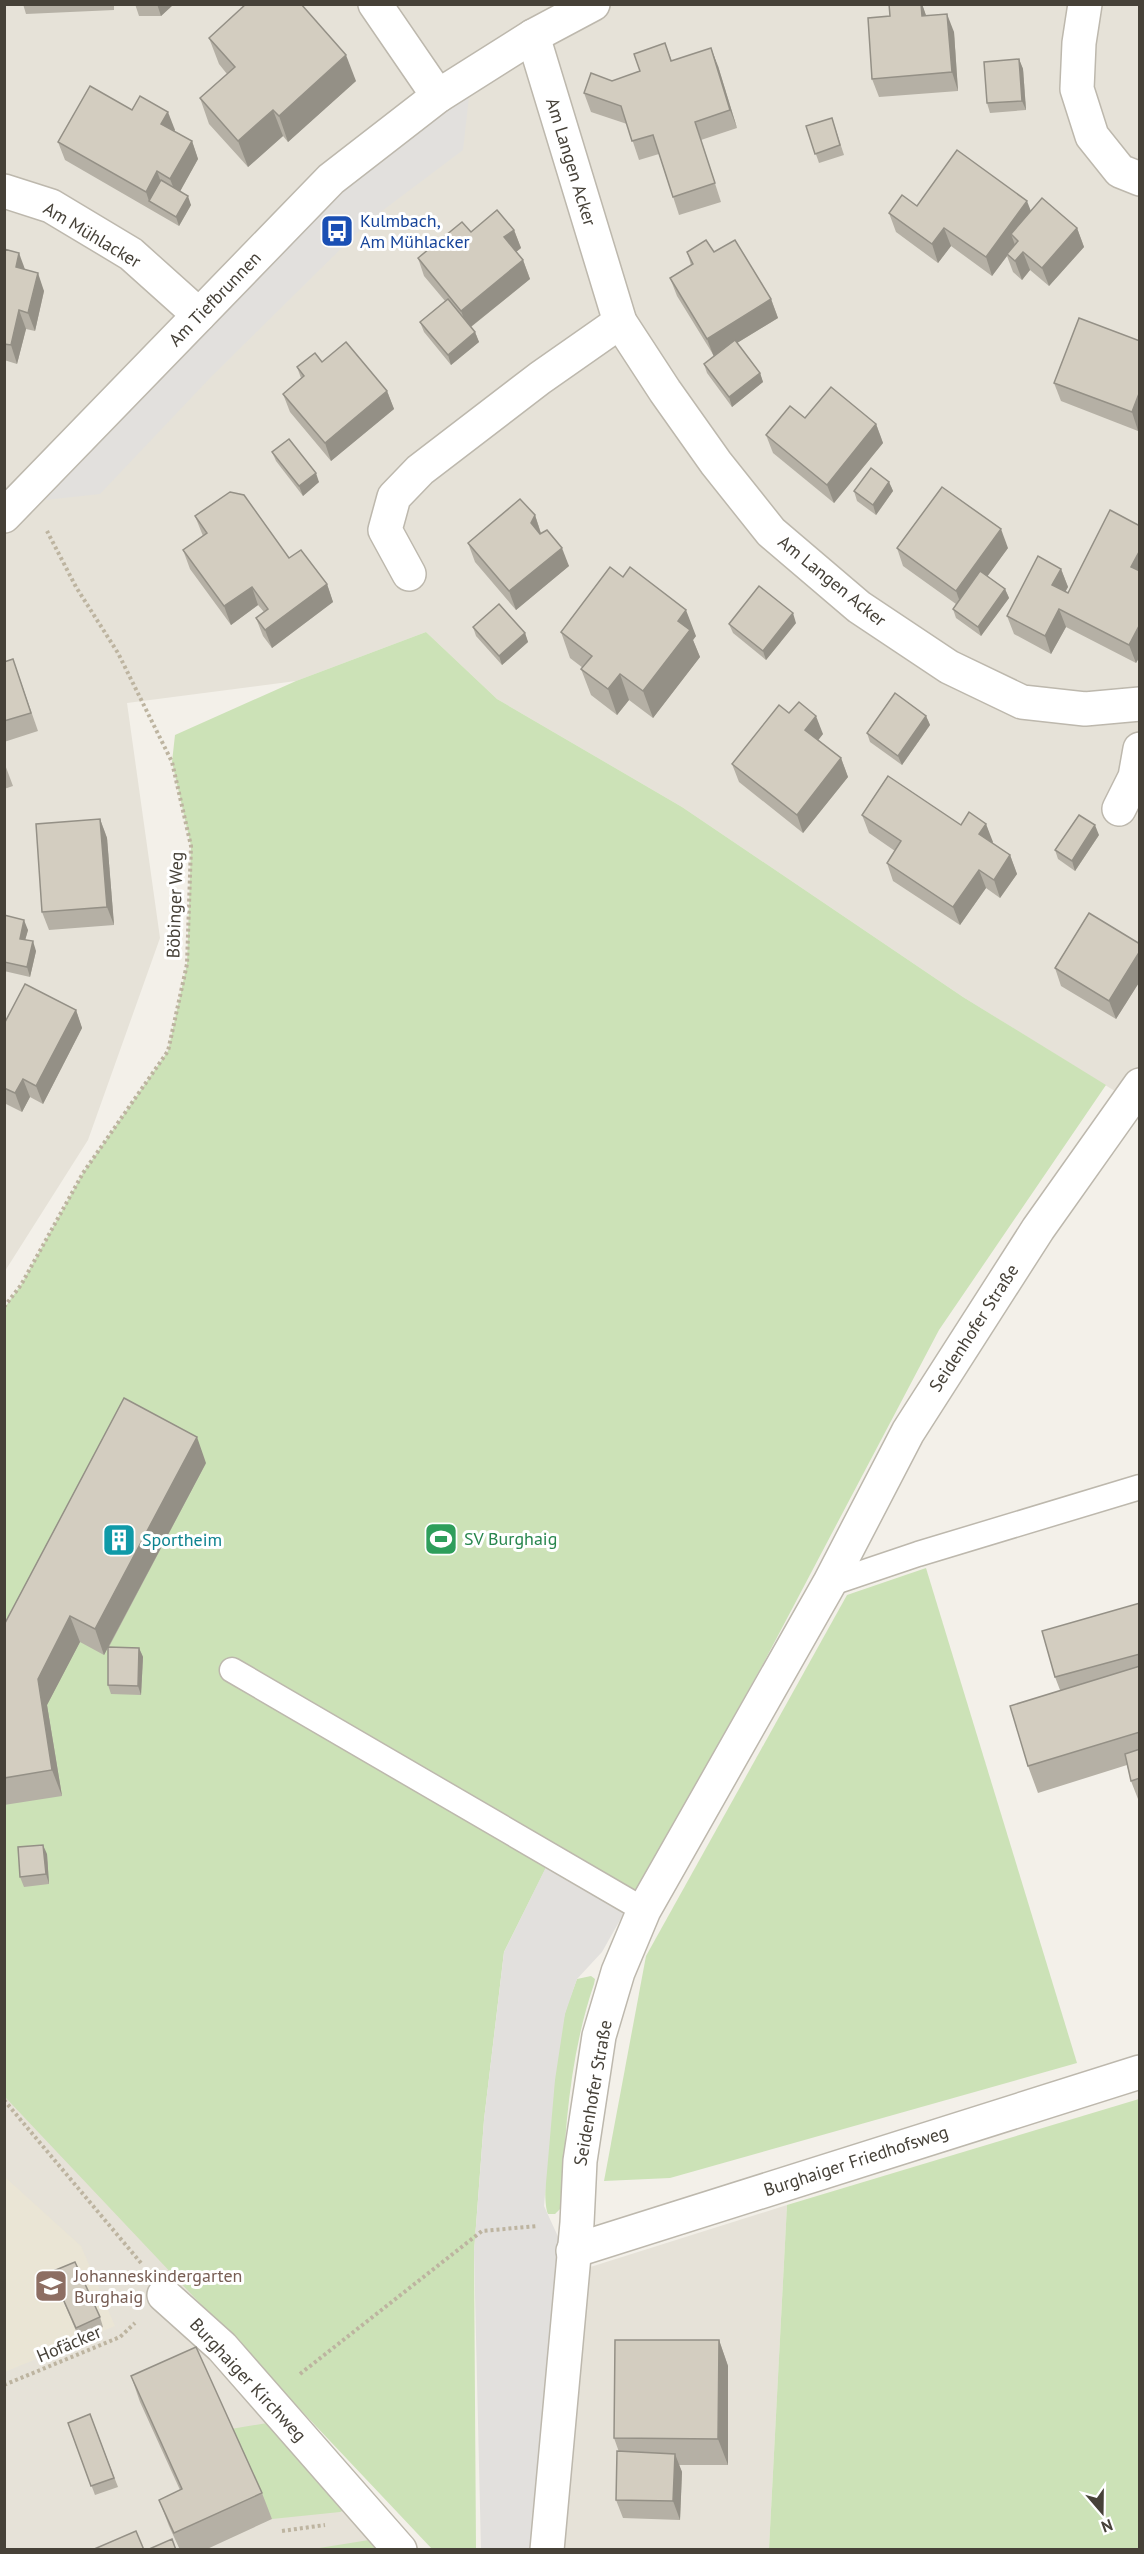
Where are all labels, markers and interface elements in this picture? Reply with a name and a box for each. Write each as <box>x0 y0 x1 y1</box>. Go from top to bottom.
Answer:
street label: Am Langen Acker <box>541 95 602 229</box>
street label: Am Mühlacker <box>39 196 145 273</box>
place label: Kulmbach, Am Mühlacker <box>360 209 470 253</box>
bus stop icon: Kulmbach, Am Mühlacker <box>319 213 355 249</box>
street label: Am Tiefbrunnen <box>164 246 266 351</box>
street label: Am Langen Acker <box>774 530 891 631</box>
street label: Böbinger Weg <box>161 851 188 959</box>
street label: Seidenhofer Straße <box>924 1260 1023 1396</box>
sports icon: SV Burghaig <box>423 1521 459 1557</box>
building icon: Sportheim <box>101 1522 137 1558</box>
place label: SV Burghaig <box>464 1527 557 1550</box>
place label: Sportheim <box>142 1528 222 1551</box>
street label: Seidenhofer Straße <box>568 2018 617 2168</box>
street label: Burghaiger Friedhofsweg <box>761 2120 951 2201</box>
place label: Johanneskindergarten Burghaig <box>73 2264 242 2308</box>
school or university icon: Johanneskindergarten Burghaig <box>33 2268 69 2304</box>
street label: Burghaiger Kirchweg <box>185 2313 312 2446</box>
street label: Hofäcker <box>33 2320 105 2367</box>
north arrow <box>1072 2482 1132 2542</box>
text: N <box>1099 2515 1115 2537</box>

